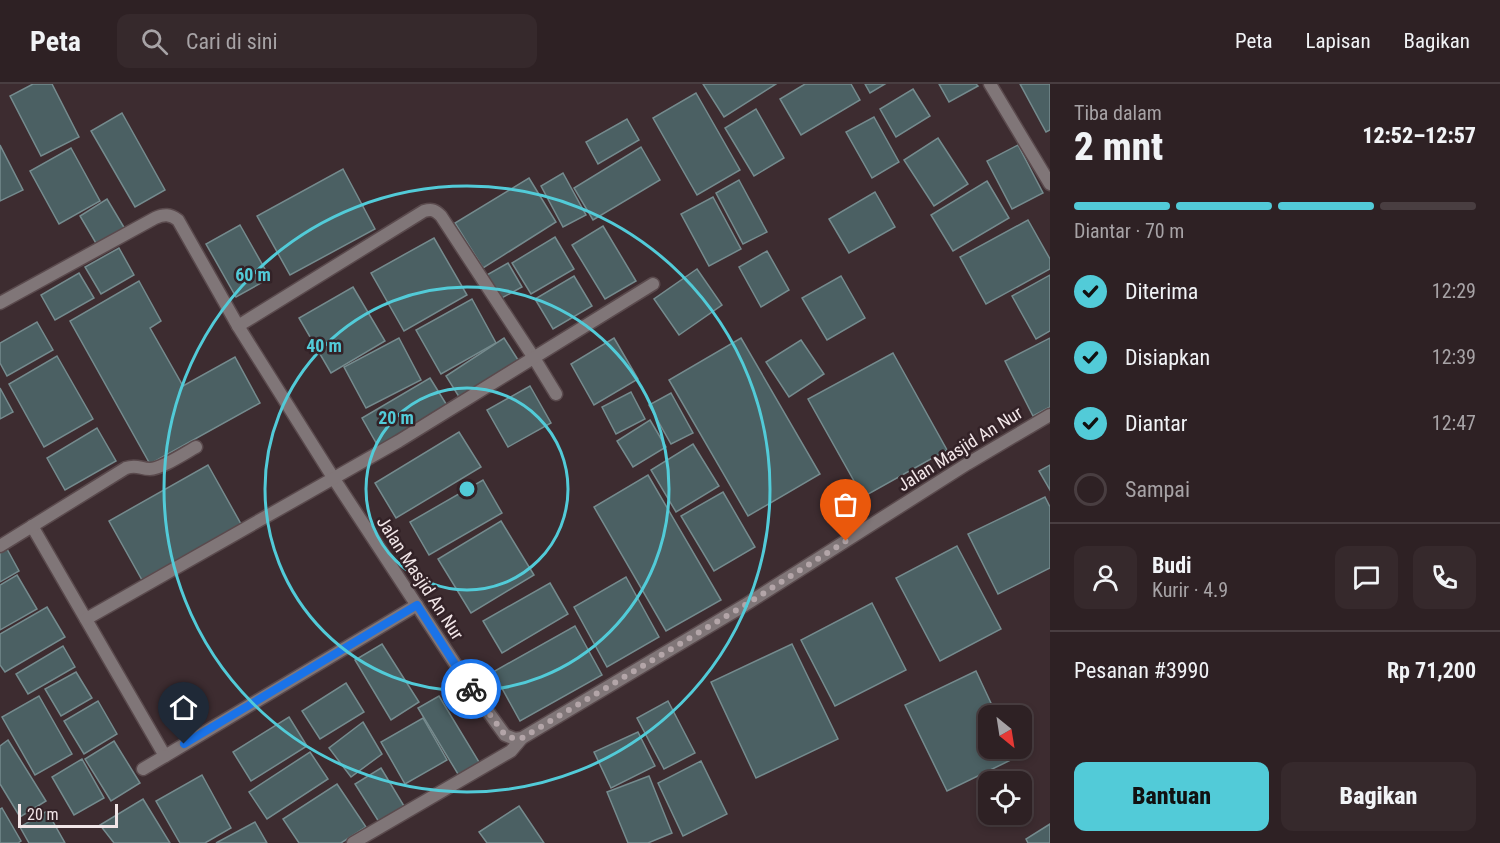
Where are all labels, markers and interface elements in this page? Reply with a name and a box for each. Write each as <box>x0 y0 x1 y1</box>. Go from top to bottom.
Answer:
search box <box>117 14 537 68</box>
text: Peta <box>30 25 81 58</box>
icon: search <box>138 25 171 58</box>
text: Cari di sini <box>186 29 278 54</box>
text: Peta <box>1235 29 1273 53</box>
text: Lapisan <box>1306 29 1371 53</box>
text: Bagikan <box>1404 29 1470 53</box>
text: Tiba dalam <box>1074 101 1162 125</box>
text: 12:52–12:57 <box>1362 123 1476 148</box>
text: 2 mnt <box>1074 124 1163 170</box>
text: Diantar · 70 m <box>1074 219 1184 243</box>
text: 60 m <box>235 264 271 285</box>
icon: check <box>1074 275 1107 308</box>
text: Diterima <box>1125 279 1198 304</box>
text: 12:29 <box>1432 279 1476 303</box>
text: 40 m <box>306 335 342 356</box>
icon: check <box>1074 341 1107 374</box>
text: Disiapkan <box>1125 345 1210 370</box>
text: 12:39 <box>1432 345 1476 369</box>
street label: Jalan Masjid An Nur <box>893 401 1026 495</box>
text: 20 m <box>378 407 414 428</box>
icon: check <box>1074 407 1107 440</box>
text: Diantar <box>1125 411 1188 436</box>
text: 12:47 <box>1432 411 1476 435</box>
text: Sampai <box>1125 477 1190 502</box>
centre of rings <box>457 479 477 499</box>
pin <box>820 479 871 541</box>
icon: bag <box>829 488 862 521</box>
street label: Jalan Masjid An Nur <box>373 512 468 644</box>
button: person <box>1074 546 1137 609</box>
button: chat <box>1335 546 1398 609</box>
button: phone <box>1413 546 1476 609</box>
text: Budi <box>1152 553 1192 578</box>
text: Kurir · 4.9 <box>1152 578 1228 602</box>
text: Pesanan #3990 <box>1074 658 1209 683</box>
text: Rp 71,200 <box>1387 658 1476 683</box>
courier <box>441 659 501 719</box>
icon: bike <box>455 673 488 706</box>
pin <box>158 682 209 744</box>
icon: home <box>167 691 200 724</box>
north arrow <box>978 705 1032 759</box>
map controls <box>978 705 1032 825</box>
button: Bantuan <box>1074 762 1269 831</box>
button: Bagikan <box>1281 762 1476 831</box>
button: locate <box>978 771 1032 825</box>
scale bar <box>18 801 118 828</box>
text: 20 m <box>27 805 59 824</box>

